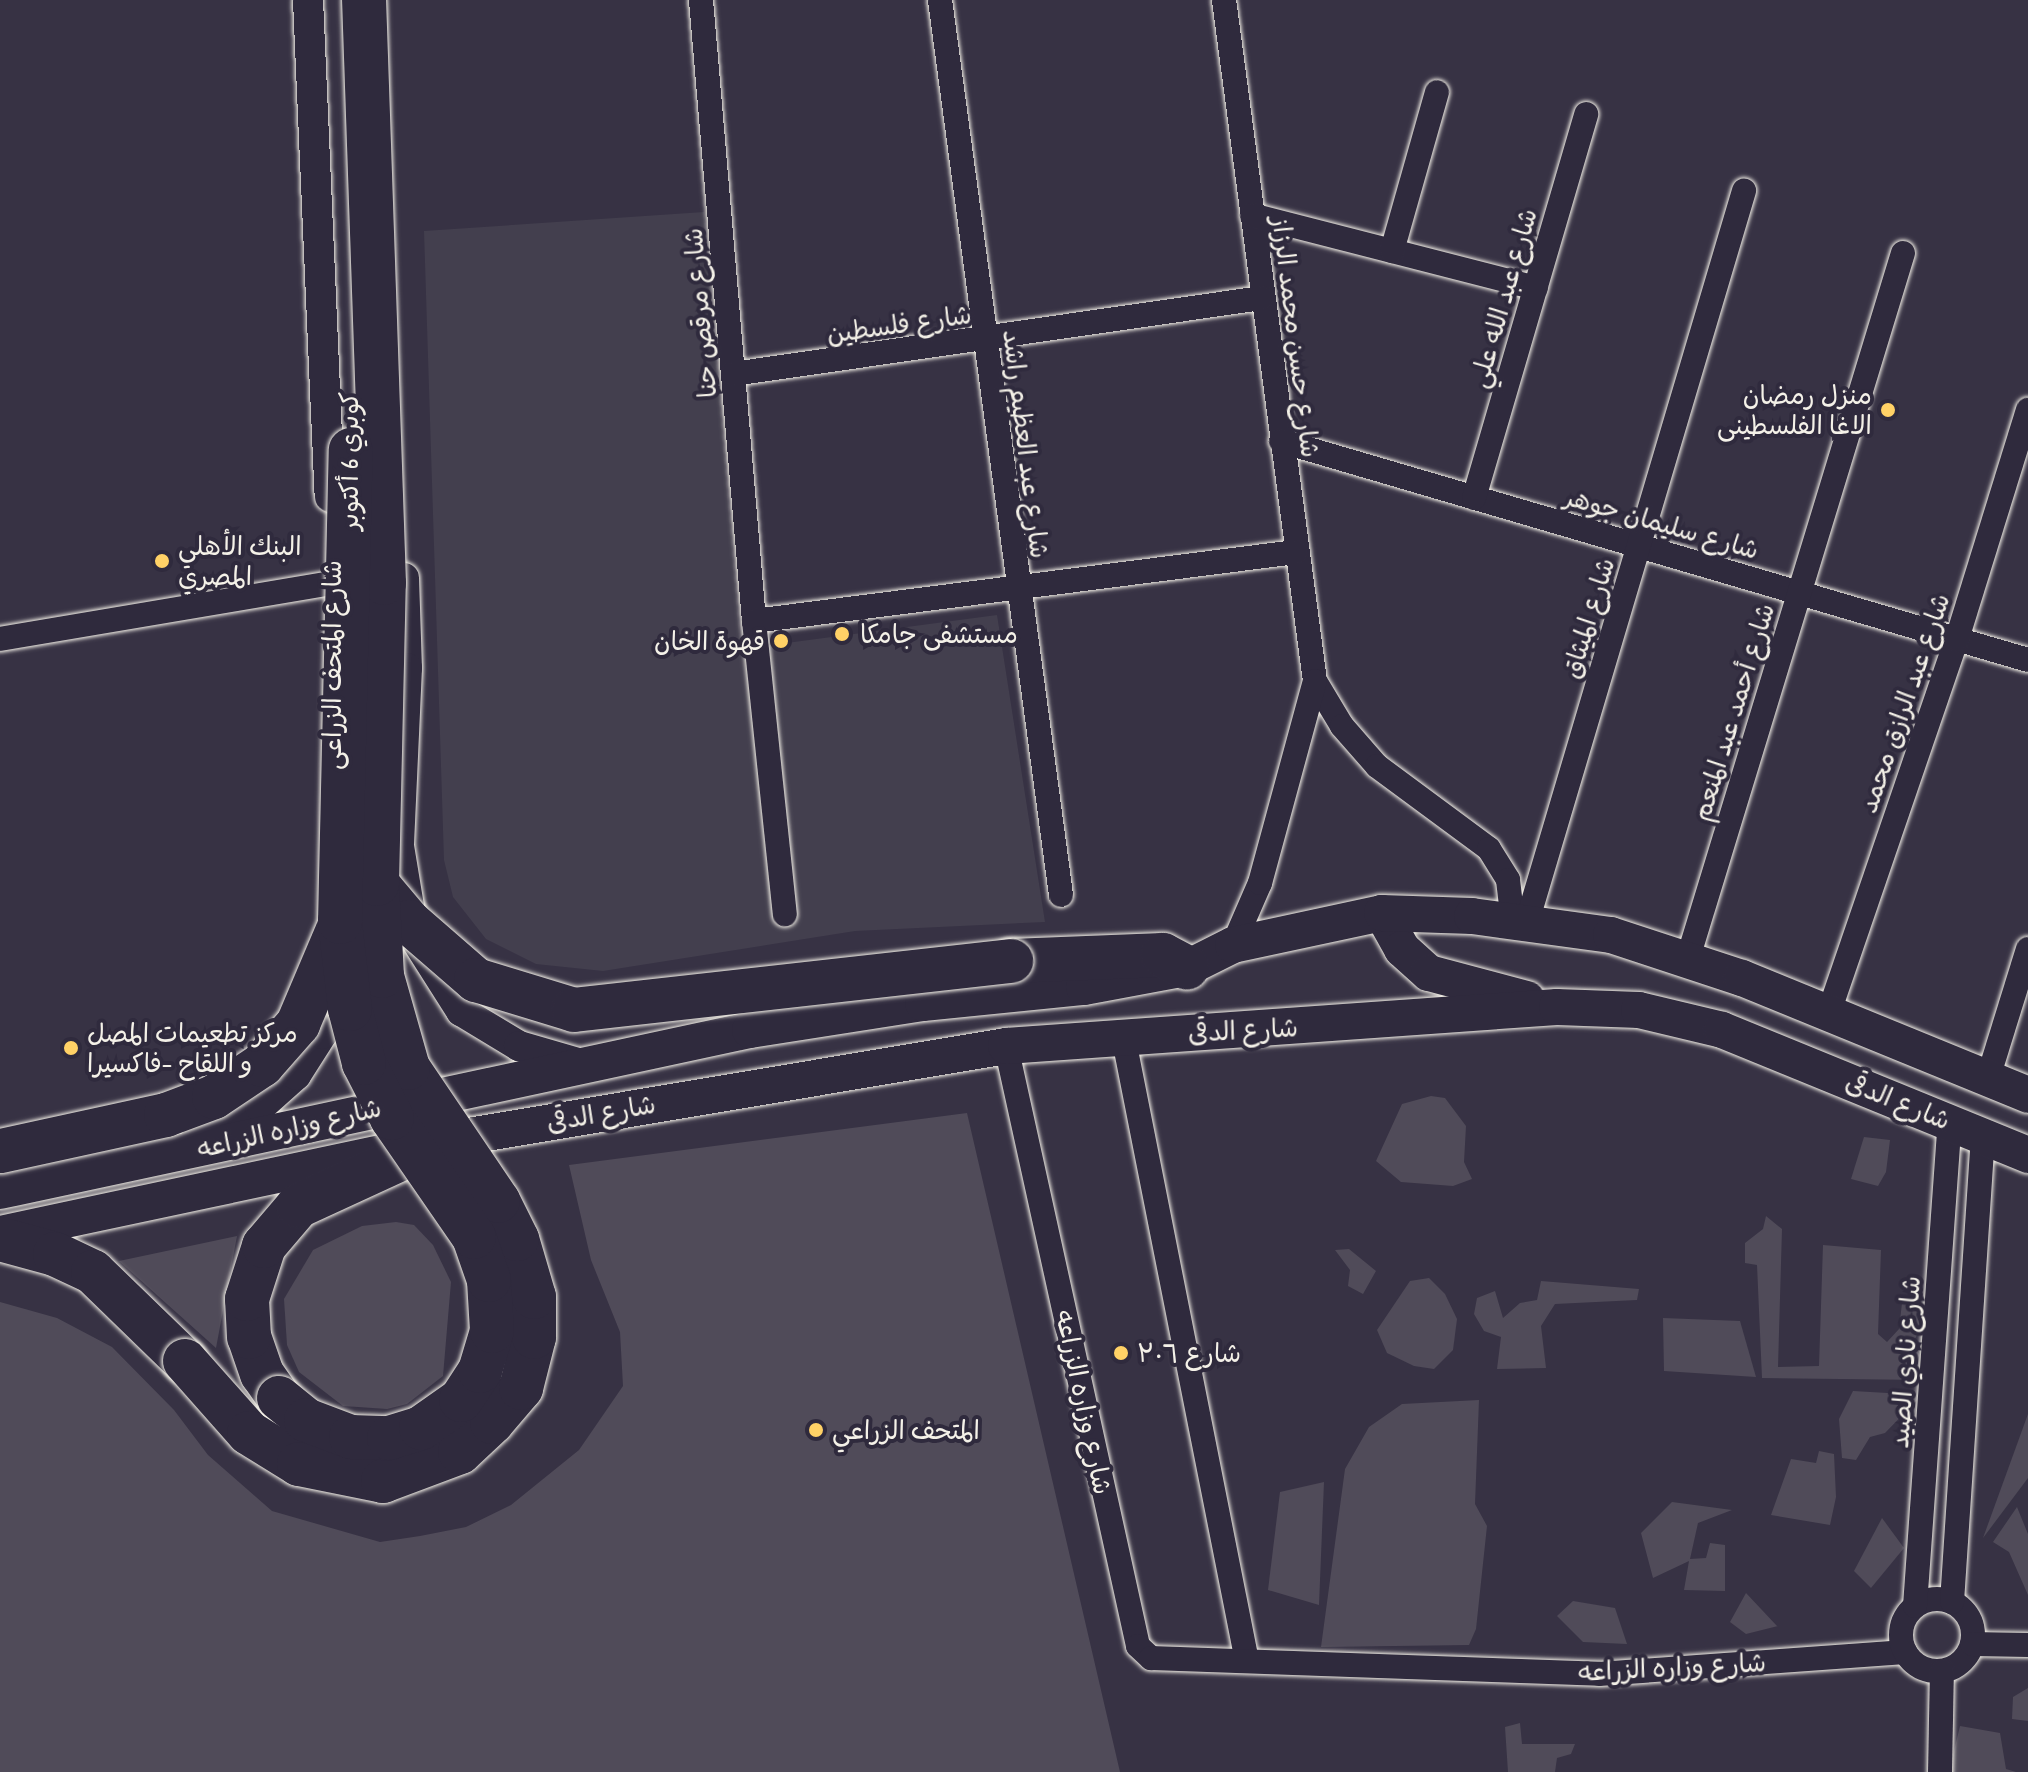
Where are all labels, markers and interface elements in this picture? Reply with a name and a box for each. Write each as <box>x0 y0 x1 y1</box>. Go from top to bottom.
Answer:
street label: شارع عبد الله علي <box>1462 205 1544 391</box>
street label: شارع حسن محمد الرزاز <box>1266 215 1326 459</box>
street label: شارع مرقص حنا <box>677 227 723 399</box>
street label: شارع فلسطين <box>825 298 973 350</box>
street label: شارع عبد العظيم راشد <box>996 328 1056 560</box>
place label: منزل رمضان الاغا الفلسطينى <box>1717 379 1872 440</box>
street label: كوبري 6 أكتوبر <box>333 392 365 530</box>
marker: منزل رمضان الاغا الفلسطينى <box>1879 401 1897 419</box>
street label: شارع سليمان جوهر <box>1561 480 1763 566</box>
place label: البنك الأهلي المصري <box>178 530 302 592</box>
marker: البنك الأهلي المصري <box>153 552 171 570</box>
street label: شارع الميثاق <box>1555 554 1621 682</box>
street label: شارع المتحف الزراعى <box>316 560 348 770</box>
street label: شارع عبد الرازق محمد <box>1852 589 1956 817</box>
street label: شارع أحمد عبد المنعم <box>1685 599 1781 825</box>
place label: مستشفى جامكا <box>860 618 1018 650</box>
marker: مستشفى جامكا <box>831 623 853 645</box>
place label: قهوة الخان <box>654 625 765 657</box>
marker: قهوة الخان <box>772 632 790 650</box>
street label: شارع الدقى <box>1187 1012 1299 1048</box>
place label: مركز تطعيمات المصل و اللقاح -فاكسيرا <box>87 1017 298 1078</box>
marker: مركز تطعيمات المصل و اللقاح -فاكسيرا <box>62 1039 80 1057</box>
street label: شارع الدقى <box>1841 1066 1955 1136</box>
street label: شارع الدقى <box>544 1088 658 1138</box>
street label: شارع وزاره الزراعه <box>194 1092 384 1164</box>
street label: شارع نادي الصيد <box>1883 1275 1927 1449</box>
street label: شارع وزاره الزراعه <box>1049 1307 1119 1497</box>
place label: شارع ٣٠٦ <box>1137 1337 1241 1369</box>
marker: شارع ٣٠٦ <box>1112 1344 1130 1362</box>
place label: المتحف الزراعي <box>832 1414 980 1446</box>
marker: المتحف الزراعي <box>807 1421 825 1439</box>
street label: شارع وزاره الزراعه <box>1577 1647 1767 1687</box>

